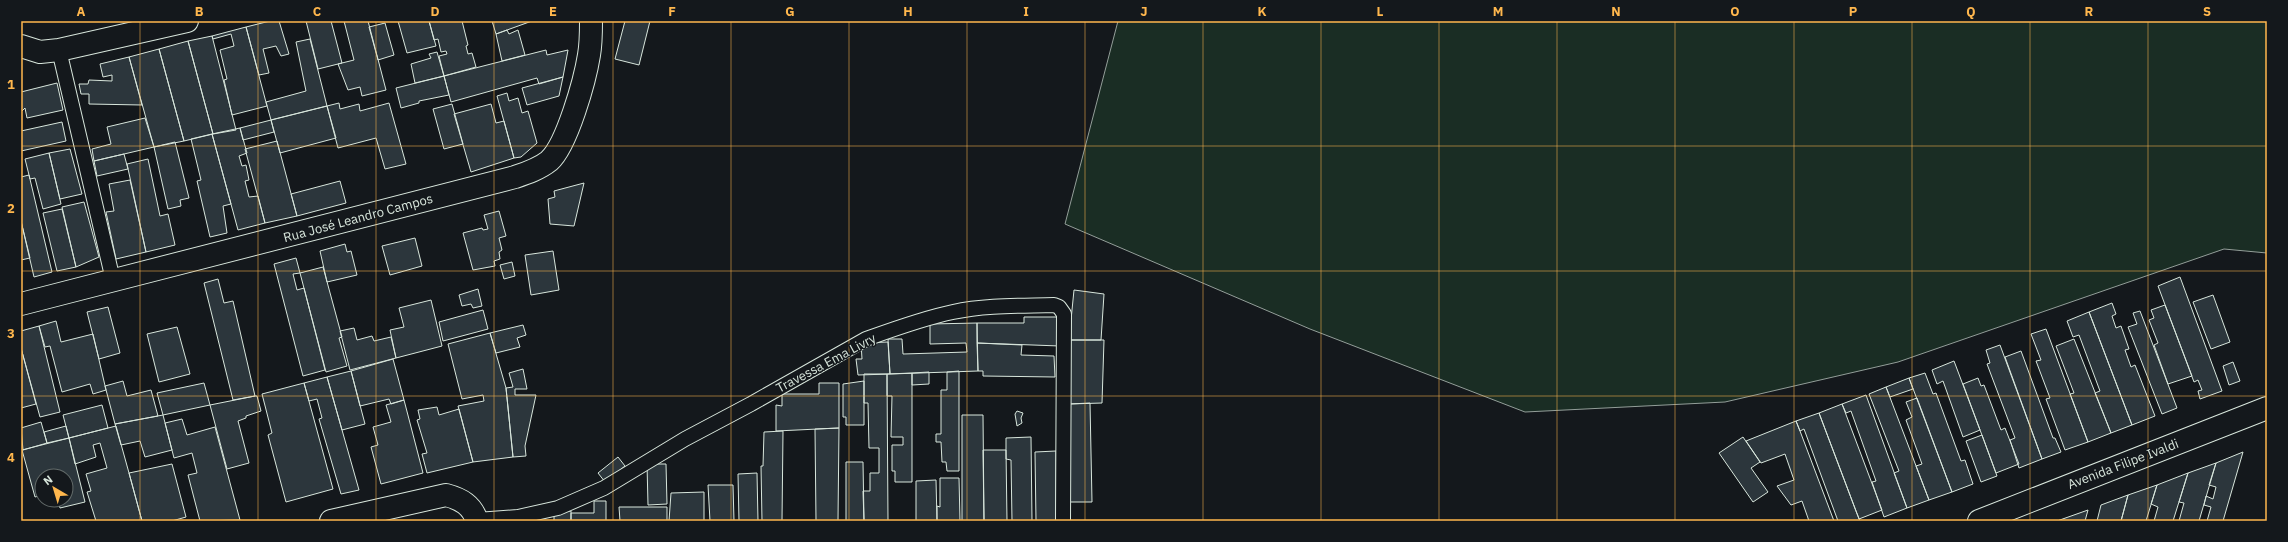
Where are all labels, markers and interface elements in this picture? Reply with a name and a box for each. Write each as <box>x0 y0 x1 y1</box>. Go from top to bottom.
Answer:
text: A <box>77 3 86 20</box>
text: B <box>195 3 204 20</box>
text: C <box>313 3 322 20</box>
text: D <box>430 3 440 20</box>
text: E <box>549 3 557 20</box>
text: F <box>668 3 676 20</box>
text: G <box>785 3 795 20</box>
text: H <box>903 3 913 20</box>
text: I <box>1023 3 1029 20</box>
text: J <box>1140 3 1148 20</box>
text: K <box>1257 3 1267 20</box>
text: L <box>1377 3 1384 20</box>
text: M <box>1493 3 1503 20</box>
text: N <box>1611 3 1621 20</box>
text: O <box>1730 3 1740 20</box>
text: P <box>1849 3 1858 20</box>
text: Q <box>1966 3 1976 20</box>
text: R <box>2085 3 2094 20</box>
text: S <box>2203 3 2211 20</box>
text: 1 <box>7 76 15 93</box>
street label: Rua José Leandro Campos <box>281 190 435 246</box>
text: 2 <box>7 200 15 217</box>
text: 3 <box>7 325 15 342</box>
street label: Travessa Ema Livry <box>773 329 879 397</box>
street label: Avenida Filipe Ivaldi <box>2065 435 2181 493</box>
text: 4 <box>7 449 15 466</box>
north arrow <box>34 468 74 508</box>
text: N <box>40 472 55 488</box>

